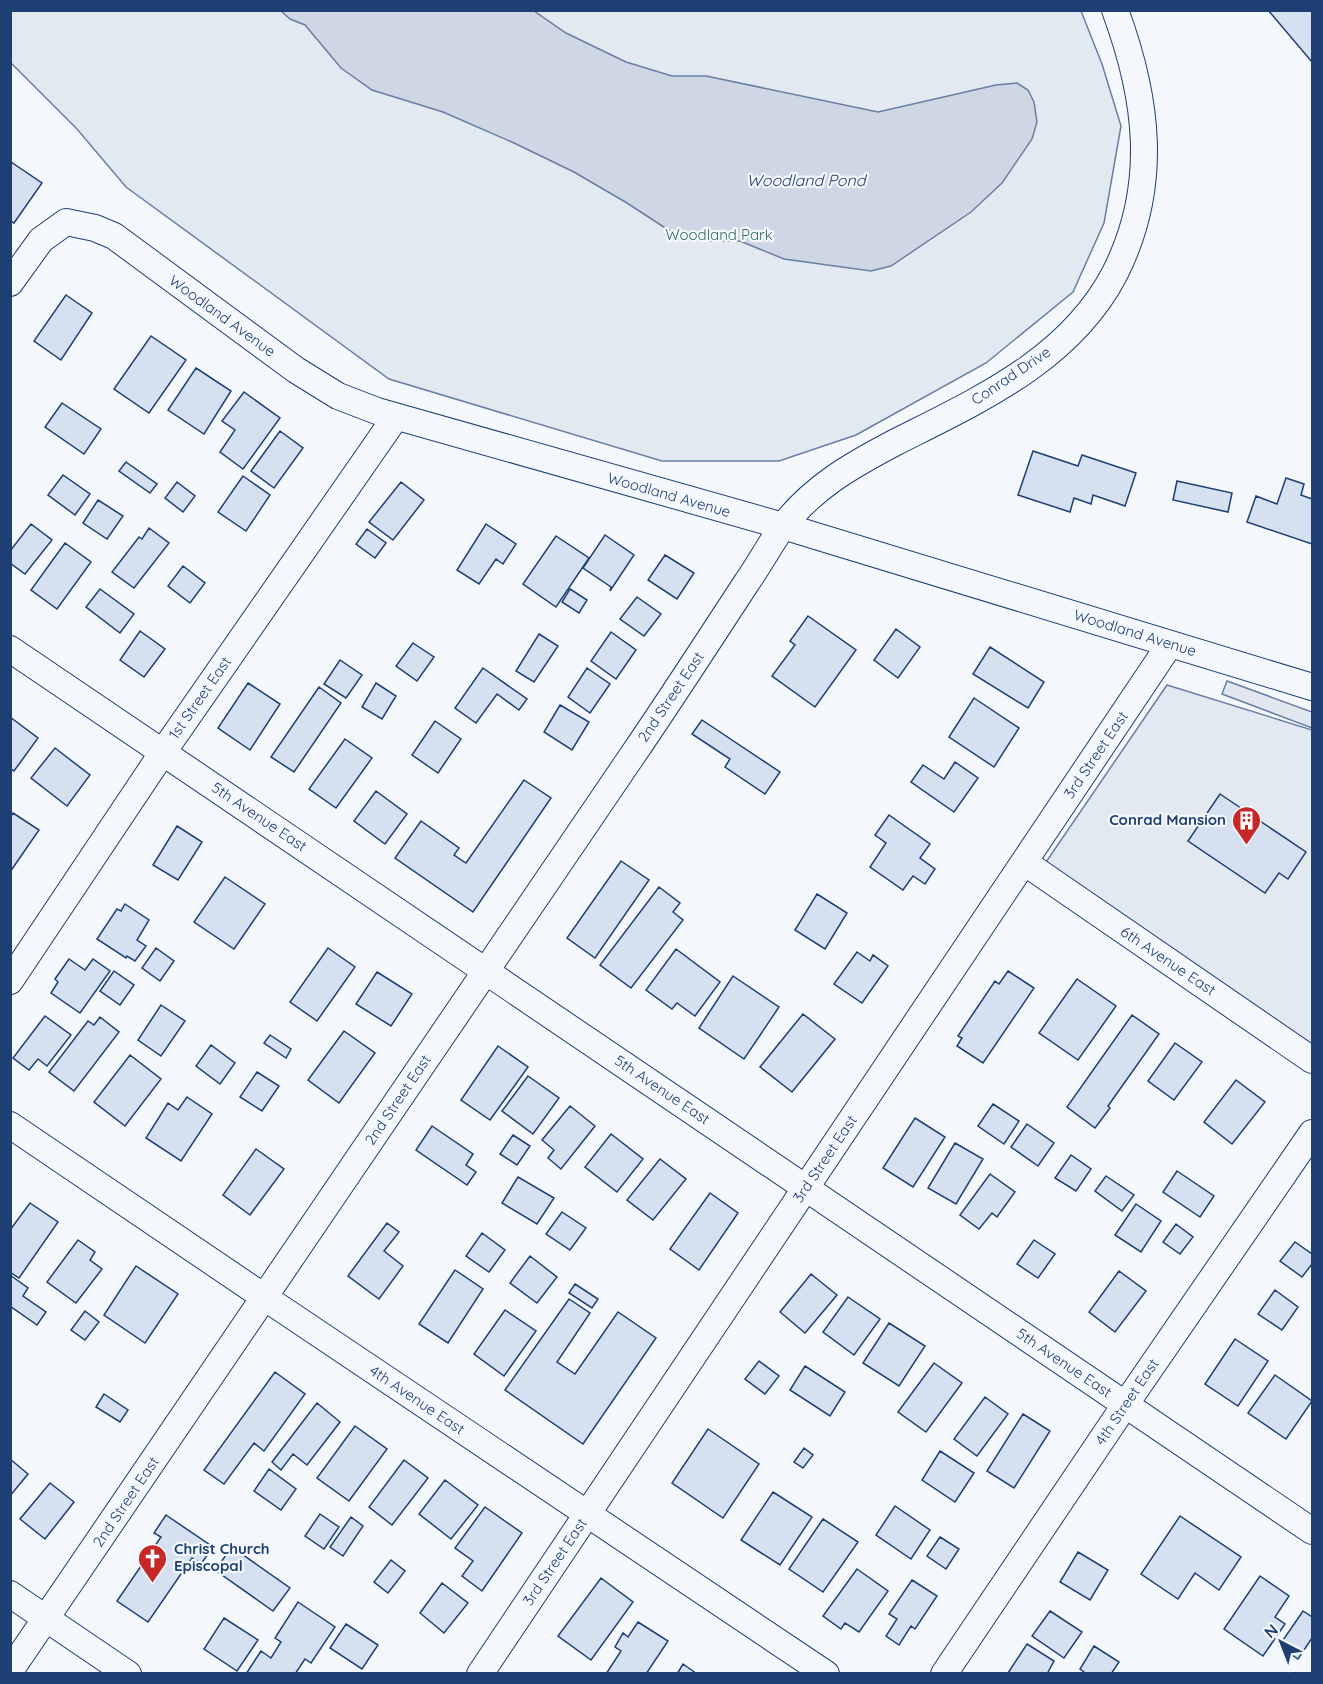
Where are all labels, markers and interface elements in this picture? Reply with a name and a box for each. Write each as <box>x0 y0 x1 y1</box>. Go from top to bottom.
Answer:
water label: Woodland Pond <box>747 170 868 190</box>
park label: Woodland Park <box>665 225 773 244</box>
street label: Woodland Avenue <box>165 271 279 361</box>
street label: Conrad Drive <box>967 342 1054 409</box>
street label: Woodland Avenue <box>605 468 733 521</box>
street label: Woodland Avenue <box>1072 605 1199 660</box>
street label: 2nd Street East <box>633 648 708 746</box>
street label: 1st Street East <box>164 653 235 743</box>
street label: 3rd Street East <box>1059 707 1132 802</box>
street label: 5th Avenue East <box>208 778 311 856</box>
building icon: Conrad Mansion <box>1231 804 1263 846</box>
place label: Conrad Mansion <box>1109 810 1226 829</box>
street label: 6th Avenue East <box>1117 922 1220 999</box>
street label: 2nd Street East <box>360 1051 435 1149</box>
street label: 5th Avenue East <box>611 1051 714 1129</box>
street label: 3rd Street East <box>788 1111 861 1206</box>
street label: 5th Avenue East <box>1013 1324 1116 1402</box>
street label: 4th Street East <box>1091 1355 1163 1449</box>
street label: 4th Avenue East <box>366 1361 468 1438</box>
street label: 2nd Street East <box>88 1453 163 1551</box>
street label: 3rd Street East <box>518 1514 591 1609</box>
place label: Christ Church Episcopal <box>174 1539 270 1575</box>
church icon: Christ Church Episcopal <box>137 1542 169 1584</box>
north arrow <box>1251 1612 1311 1672</box>
text: N <box>1260 1619 1282 1642</box>

